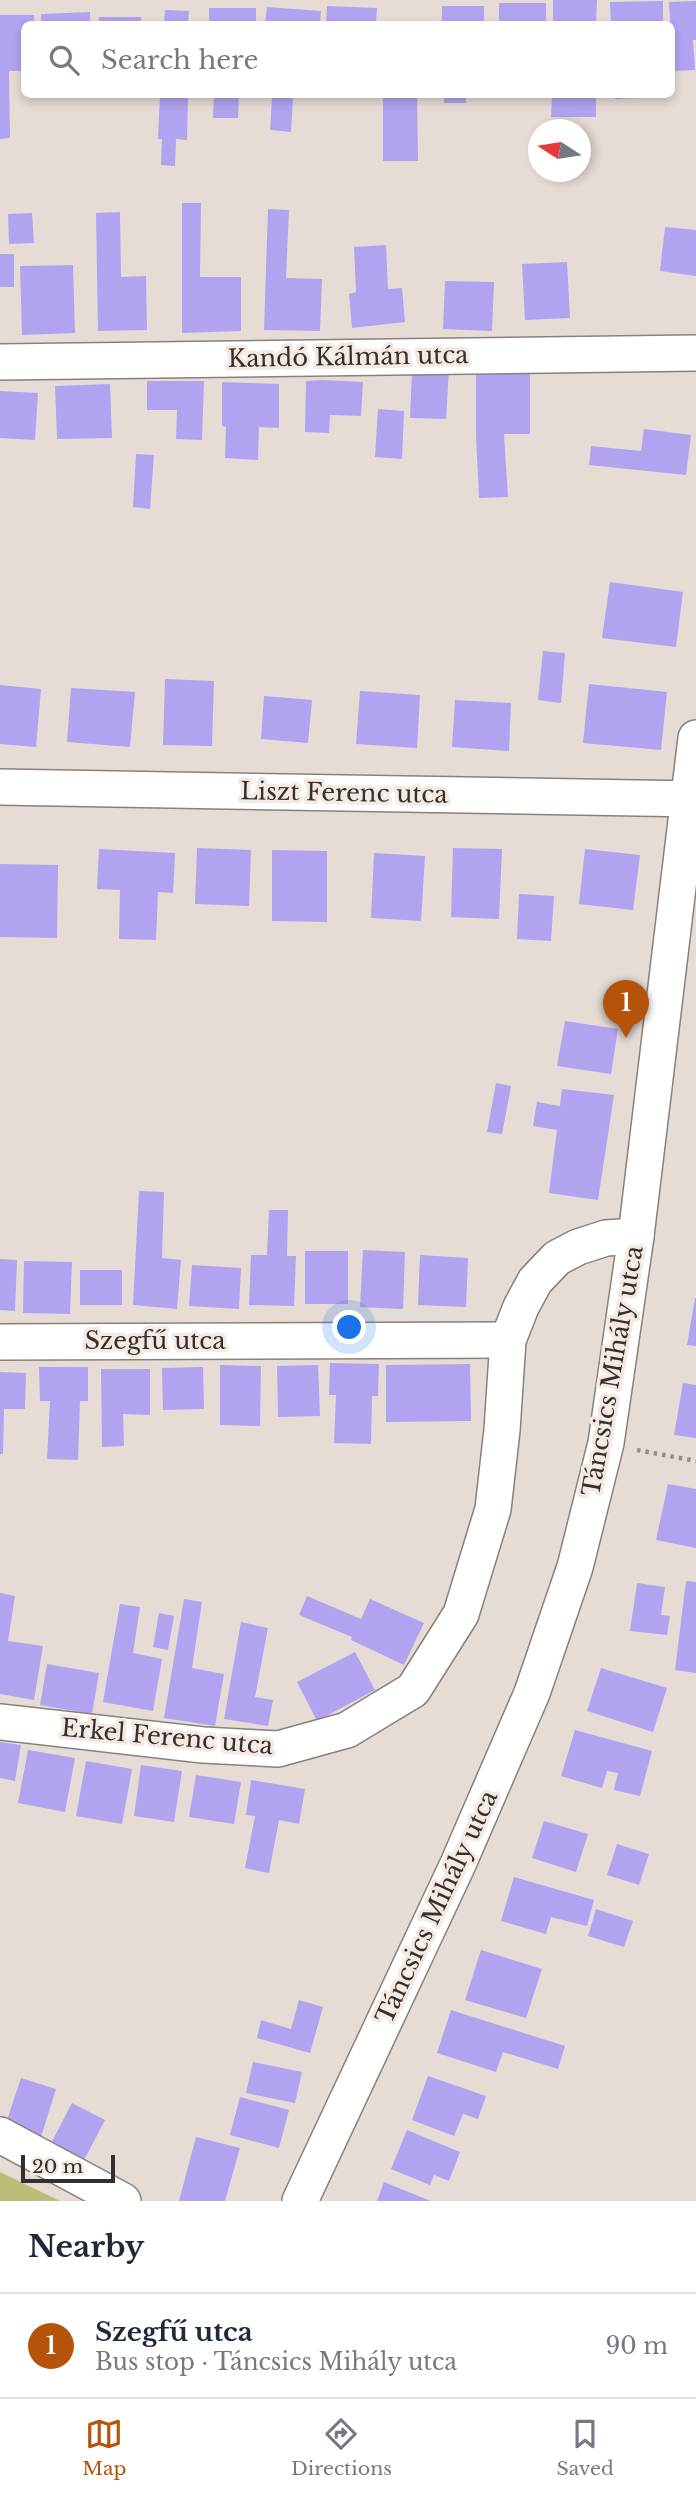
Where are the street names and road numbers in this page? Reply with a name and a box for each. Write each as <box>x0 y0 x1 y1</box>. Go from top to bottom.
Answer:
street label: Kandó Kálmán utca <box>227 340 469 373</box>
street label: Liszt Ferenc utca <box>240 776 449 809</box>
street label: Táncsics Mihály utca <box>576 1243 649 1498</box>
street label: Szegfű utca <box>85 1326 226 1355</box>
street label: Erkel Ferenc utca <box>60 1713 275 1760</box>
street label: Táncsics Mihály utca <box>370 1785 504 2028</box>

